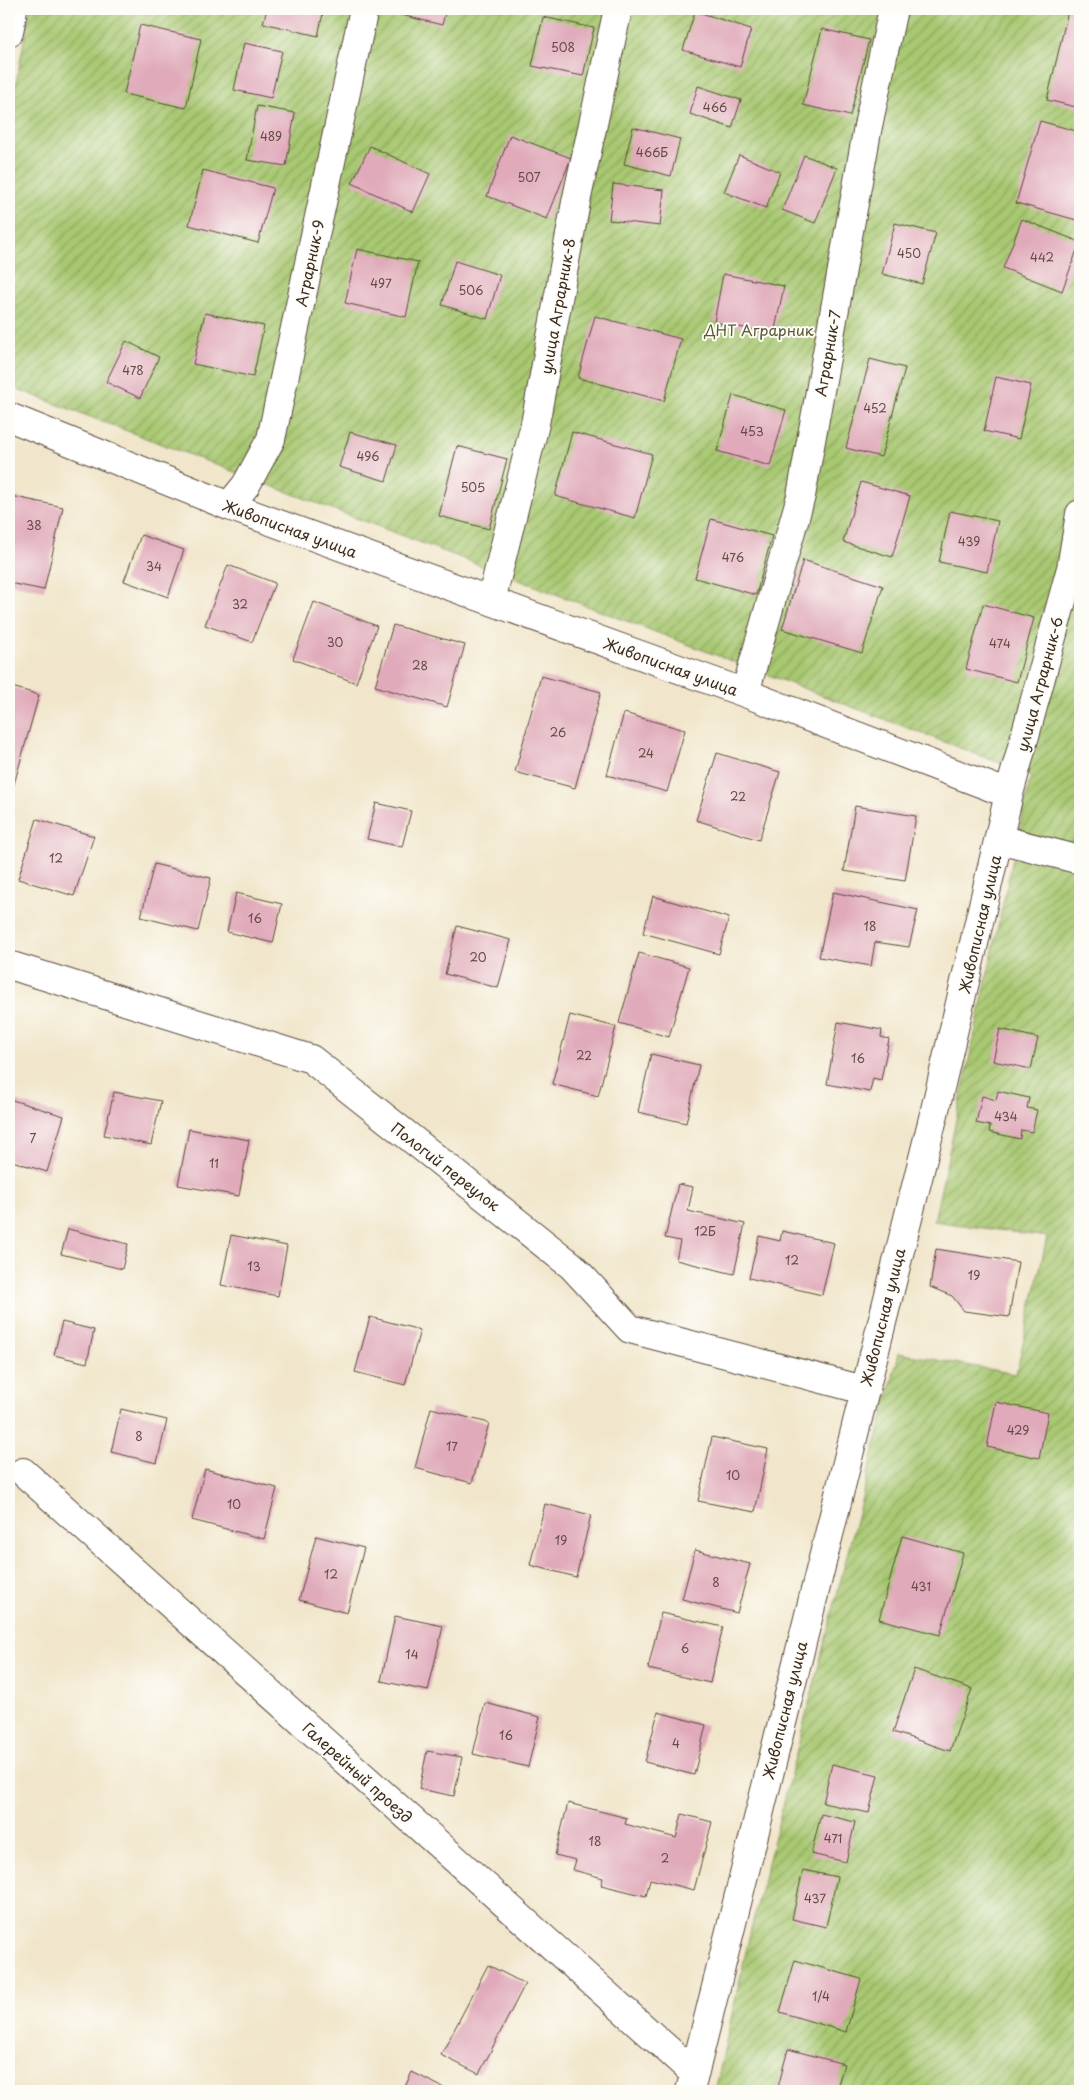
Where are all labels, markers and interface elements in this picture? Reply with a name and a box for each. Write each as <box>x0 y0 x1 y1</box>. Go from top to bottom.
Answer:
house number: 508 <box>551 38 575 56</box>
house number: 466 <box>703 98 727 116</box>
house number: 489 <box>260 127 282 145</box>
house number: 466Б <box>636 143 668 161</box>
house number: 507 <box>518 168 541 186</box>
street label: Аграрник-9 <box>289 217 329 309</box>
street label: улица Аграрник-8 <box>534 236 580 376</box>
house number: 450 <box>897 244 921 262</box>
house number: 442 <box>1030 248 1054 266</box>
house number: 497 <box>370 274 392 292</box>
house number: 506 <box>459 281 483 299</box>
street label: Аграрник-7 <box>808 307 846 398</box>
park label: ДНТ Аграрник <box>703 318 814 341</box>
house number: 478 <box>122 361 144 379</box>
house number: 452 <box>863 399 887 417</box>
house number: 453 <box>740 422 764 440</box>
house number: 496 <box>357 447 379 465</box>
house number: 505 <box>461 478 485 496</box>
street label: Живописная улица <box>220 493 361 563</box>
house number: 38 <box>26 516 42 534</box>
house number: 439 <box>958 532 980 550</box>
house number: 476 <box>722 548 744 566</box>
house number: 34 <box>146 557 162 575</box>
house number: 32 <box>232 595 248 613</box>
street label: улица Аграрник-6 <box>1010 614 1068 754</box>
street label: Живописная улица <box>601 631 742 701</box>
house number: 30 <box>327 633 344 651</box>
house number: 474 <box>989 634 1011 652</box>
house number: 28 <box>412 656 428 674</box>
house number: 26 <box>550 723 566 741</box>
house number: 24 <box>638 744 654 762</box>
house number: 22 <box>730 787 746 805</box>
house number: 12 <box>49 849 63 867</box>
street label: Живописная улица <box>952 852 1006 996</box>
house number: 16 <box>248 909 262 927</box>
house number: 18 <box>864 917 876 935</box>
house number: 20 <box>469 948 487 966</box>
house number: 22 <box>576 1046 592 1064</box>
house number: 16 <box>851 1049 865 1067</box>
house number: 434 <box>994 1107 1018 1125</box>
street label: Пологий переулок <box>387 1116 506 1216</box>
house number: 7 <box>30 1129 37 1147</box>
house number: 11 <box>209 1154 219 1172</box>
house number: 12Б <box>694 1222 716 1240</box>
street label: Живописная улица <box>854 1245 910 1389</box>
house number: 12 <box>785 1251 799 1269</box>
house number: 13 <box>247 1257 261 1275</box>
house number: 19 <box>968 1266 980 1284</box>
house number: 429 <box>1007 1421 1029 1439</box>
house number: 8 <box>135 1427 143 1445</box>
house number: 17 <box>446 1437 458 1455</box>
house number: 10 <box>726 1466 740 1484</box>
house number: 10 <box>227 1495 241 1513</box>
house number: 19 <box>555 1531 567 1549</box>
house number: 12 <box>324 1565 338 1583</box>
house number: 8 <box>712 1573 720 1591</box>
house number: 431 <box>911 1577 931 1595</box>
street label: Живописная улица <box>756 1638 812 1782</box>
house number: 6 <box>681 1639 689 1657</box>
house number: 14 <box>405 1645 419 1663</box>
street label: Галерейный проезд <box>298 1716 418 1828</box>
house number: 16 <box>499 1726 513 1744</box>
house number: 4 <box>672 1734 680 1752</box>
house number: 471 <box>824 1829 842 1847</box>
house number: 18 <box>589 1832 601 1850</box>
house number: 2 <box>661 1849 669 1867</box>
house number: 437 <box>804 1889 826 1907</box>
house number: 1/4 <box>812 1987 830 2005</box>

